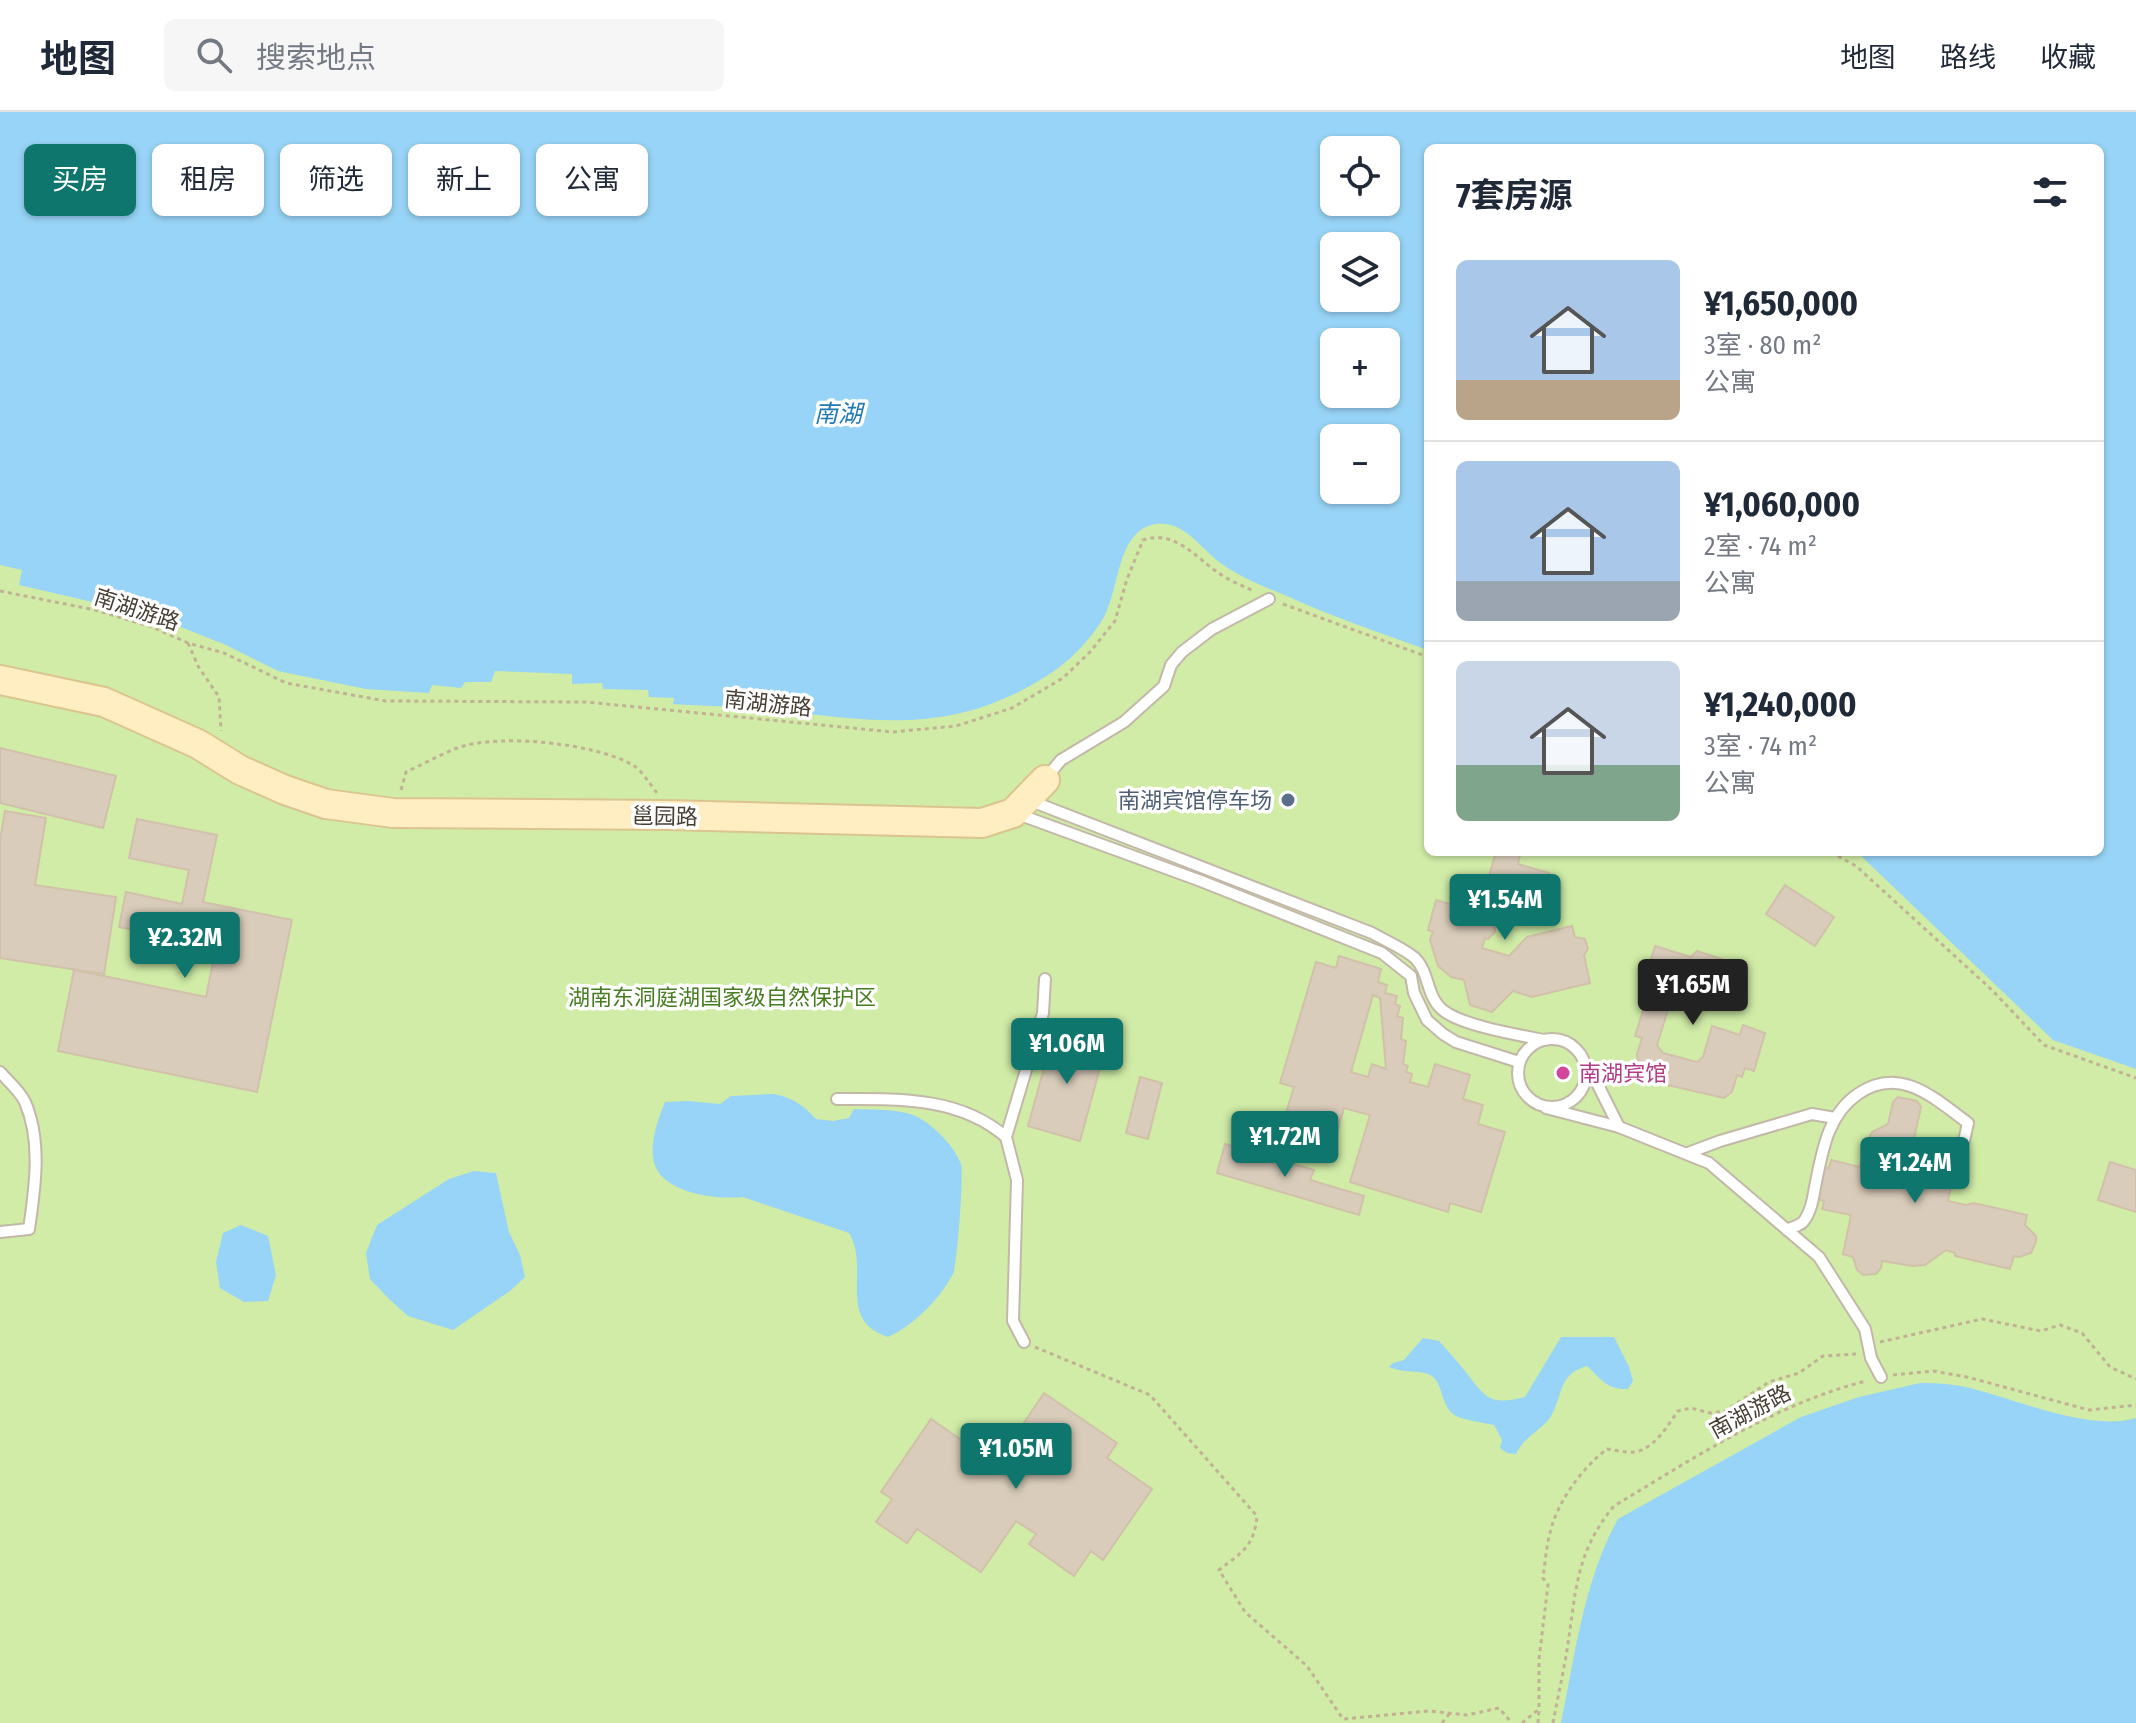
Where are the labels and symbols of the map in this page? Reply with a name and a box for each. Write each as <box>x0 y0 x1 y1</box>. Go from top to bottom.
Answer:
water label: 南湖 <box>814 400 866 428</box>
street label: 南湖游路 <box>91 583 183 636</box>
street label: 南湖游路 <box>723 685 813 722</box>
place label: 南湖宾馆停车场 <box>1118 787 1272 814</box>
marker: 南湖宾馆停车场 <box>1279 791 1297 809</box>
street label: 邕园路 <box>632 802 698 831</box>
pin: ¥1.54M <box>1440 874 1570 942</box>
pin: ¥2.32M <box>120 912 250 980</box>
pin: ¥1.65M <box>1628 959 1758 1027</box>
park label: 湖南东洞庭湖国家级自然保护区 <box>568 984 876 1011</box>
pin: ¥1.06M <box>1002 1018 1132 1086</box>
place label: 南湖宾馆 <box>1579 1060 1667 1087</box>
marker: 南湖宾馆 <box>1554 1064 1572 1082</box>
pin: ¥1.72M <box>1220 1111 1350 1179</box>
pin: ¥1.24M <box>1850 1137 1980 1205</box>
street label: 南湖游路 <box>1705 1379 1795 1444</box>
pin: ¥1.05M <box>951 1423 1081 1491</box>

